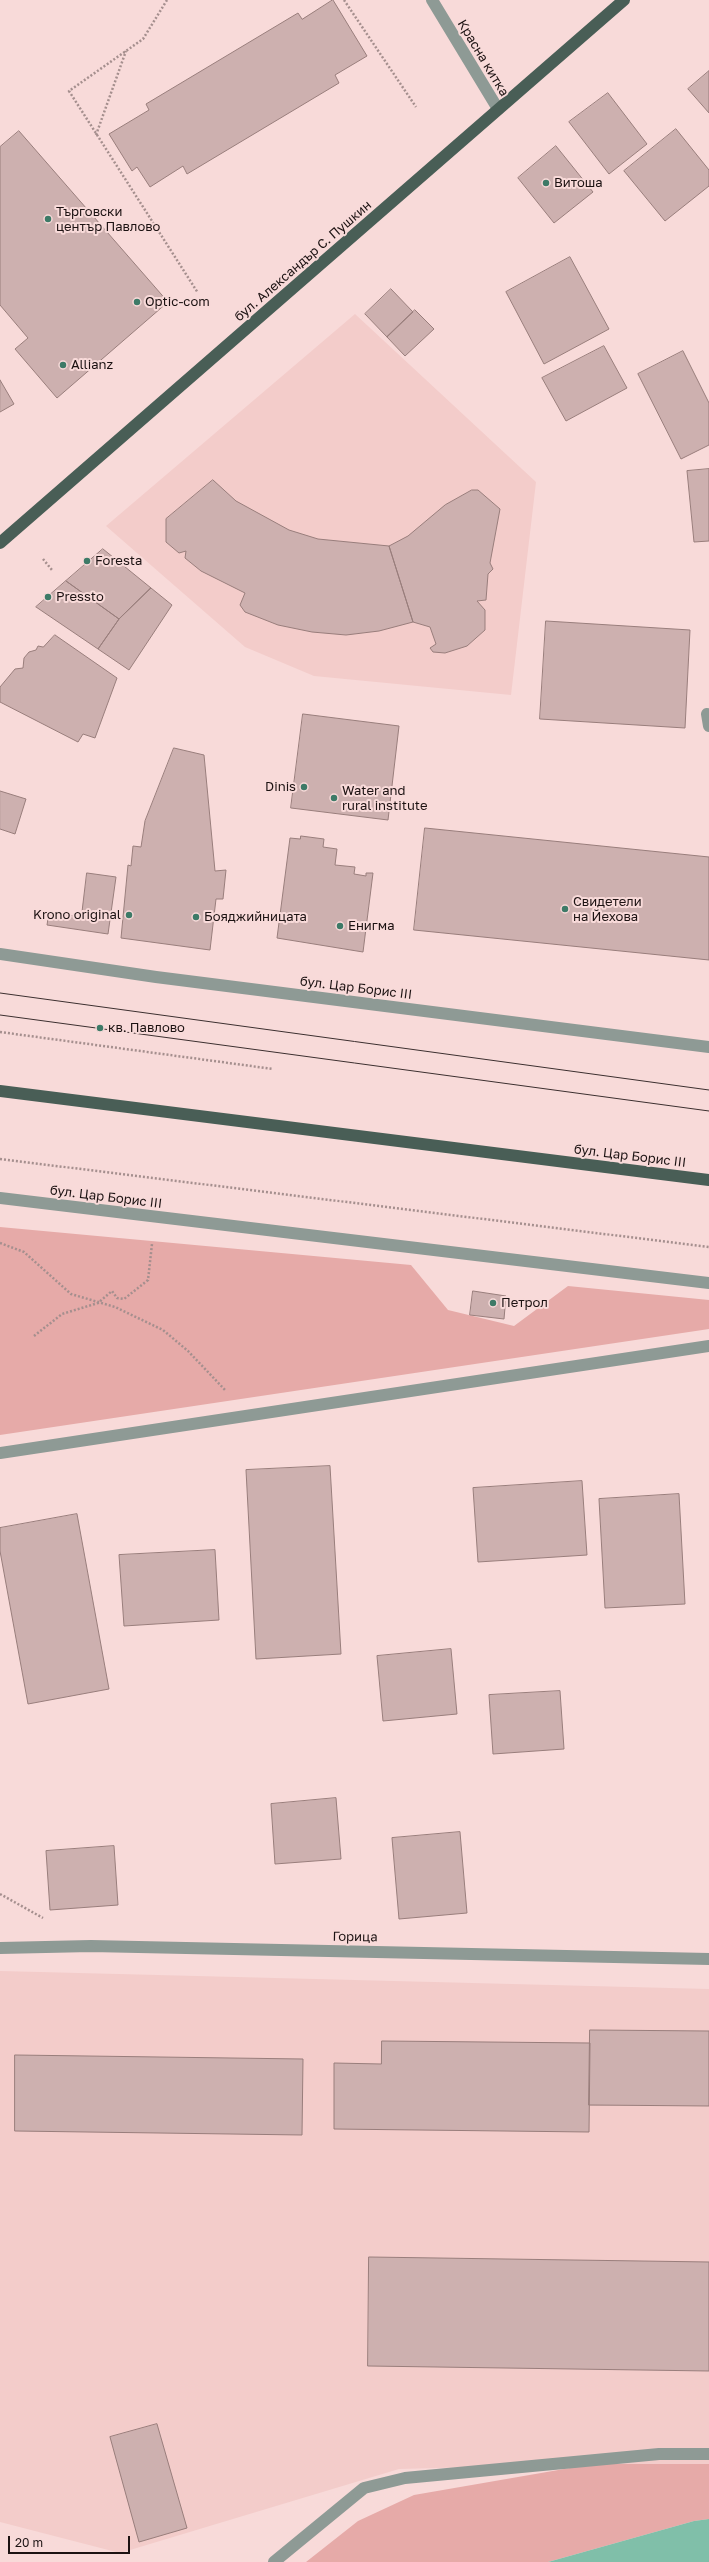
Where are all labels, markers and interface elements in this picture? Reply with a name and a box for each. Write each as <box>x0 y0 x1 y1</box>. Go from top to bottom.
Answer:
street label: Красна китка <box>454 17 512 99</box>
place label: Витоша <box>554 175 603 191</box>
marker: Витоша <box>541 178 551 188</box>
street label: бул. Александър С. Пушкин <box>231 197 375 325</box>
place label: Търговски център Павлово <box>56 204 160 235</box>
marker: Търговски център Павлово <box>43 214 53 224</box>
place label: Optic-com <box>145 294 210 310</box>
marker: Optic-com <box>132 297 142 307</box>
place label: Allianz <box>71 357 113 373</box>
marker: Allianz <box>58 360 68 370</box>
place label: Foresta <box>95 553 142 569</box>
marker: Foresta <box>82 556 92 566</box>
place label: Pressto <box>56 589 104 605</box>
marker: Pressto <box>43 592 53 602</box>
place label: Dinis <box>265 779 296 795</box>
marker: Dinis <box>299 782 309 792</box>
place label: Water and rural institute <box>342 783 427 814</box>
marker: Water and rural institute <box>329 793 339 803</box>
place label: Свидетели на Йехова <box>573 894 642 925</box>
marker: Свидетели на Йехова <box>560 904 570 914</box>
place label: Krono original <box>33 907 121 923</box>
place label: Бояджийницата <box>204 909 307 925</box>
marker: Krono original <box>124 910 134 920</box>
marker: Бояджийницата <box>191 912 201 922</box>
place label: Енигма <box>348 918 394 934</box>
marker: Енигма <box>335 921 345 931</box>
street label: бул. Цар Борис III <box>299 973 413 1003</box>
place label: кв. Павлово <box>108 1020 185 1036</box>
marker: кв. Павлово <box>95 1023 105 1033</box>
street label: бул. Цар Борис III <box>573 1141 687 1171</box>
street label: бул. Цар Борис III <box>49 1182 163 1212</box>
place label: Петрол <box>501 1295 548 1311</box>
marker: Петрол <box>488 1298 498 1308</box>
street label: Горица <box>332 1929 378 1945</box>
scale bar <box>10 2528 132 2554</box>
text: 20 m <box>15 2535 43 2550</box>

